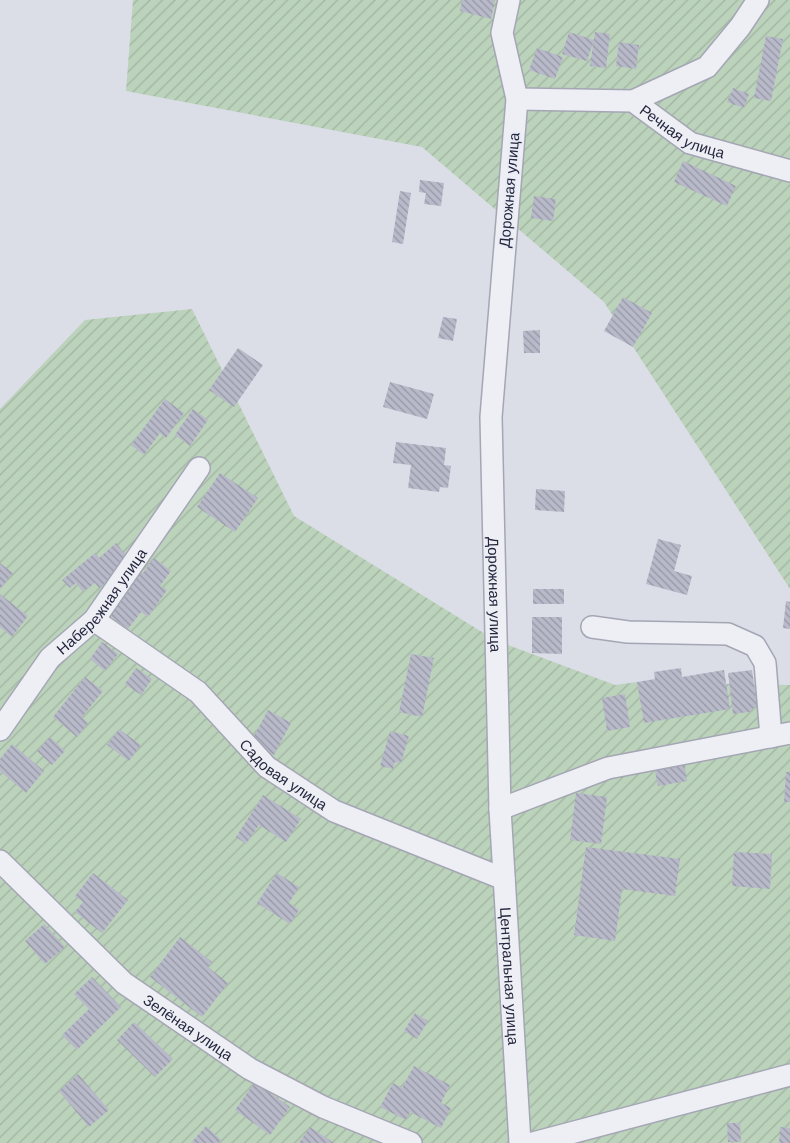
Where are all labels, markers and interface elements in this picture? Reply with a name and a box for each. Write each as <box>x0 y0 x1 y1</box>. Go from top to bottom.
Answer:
street label: Речная улица <box>637 101 727 161</box>
street label: Дорожная улица <box>496 131 523 248</box>
street label: Дорожная улица <box>485 537 505 653</box>
street label: Набережная улица <box>53 544 150 657</box>
street label: Садовая улица <box>237 735 331 813</box>
street label: Центральная улица <box>497 907 523 1046</box>
street label: Зелёная улица <box>141 991 237 1064</box>

